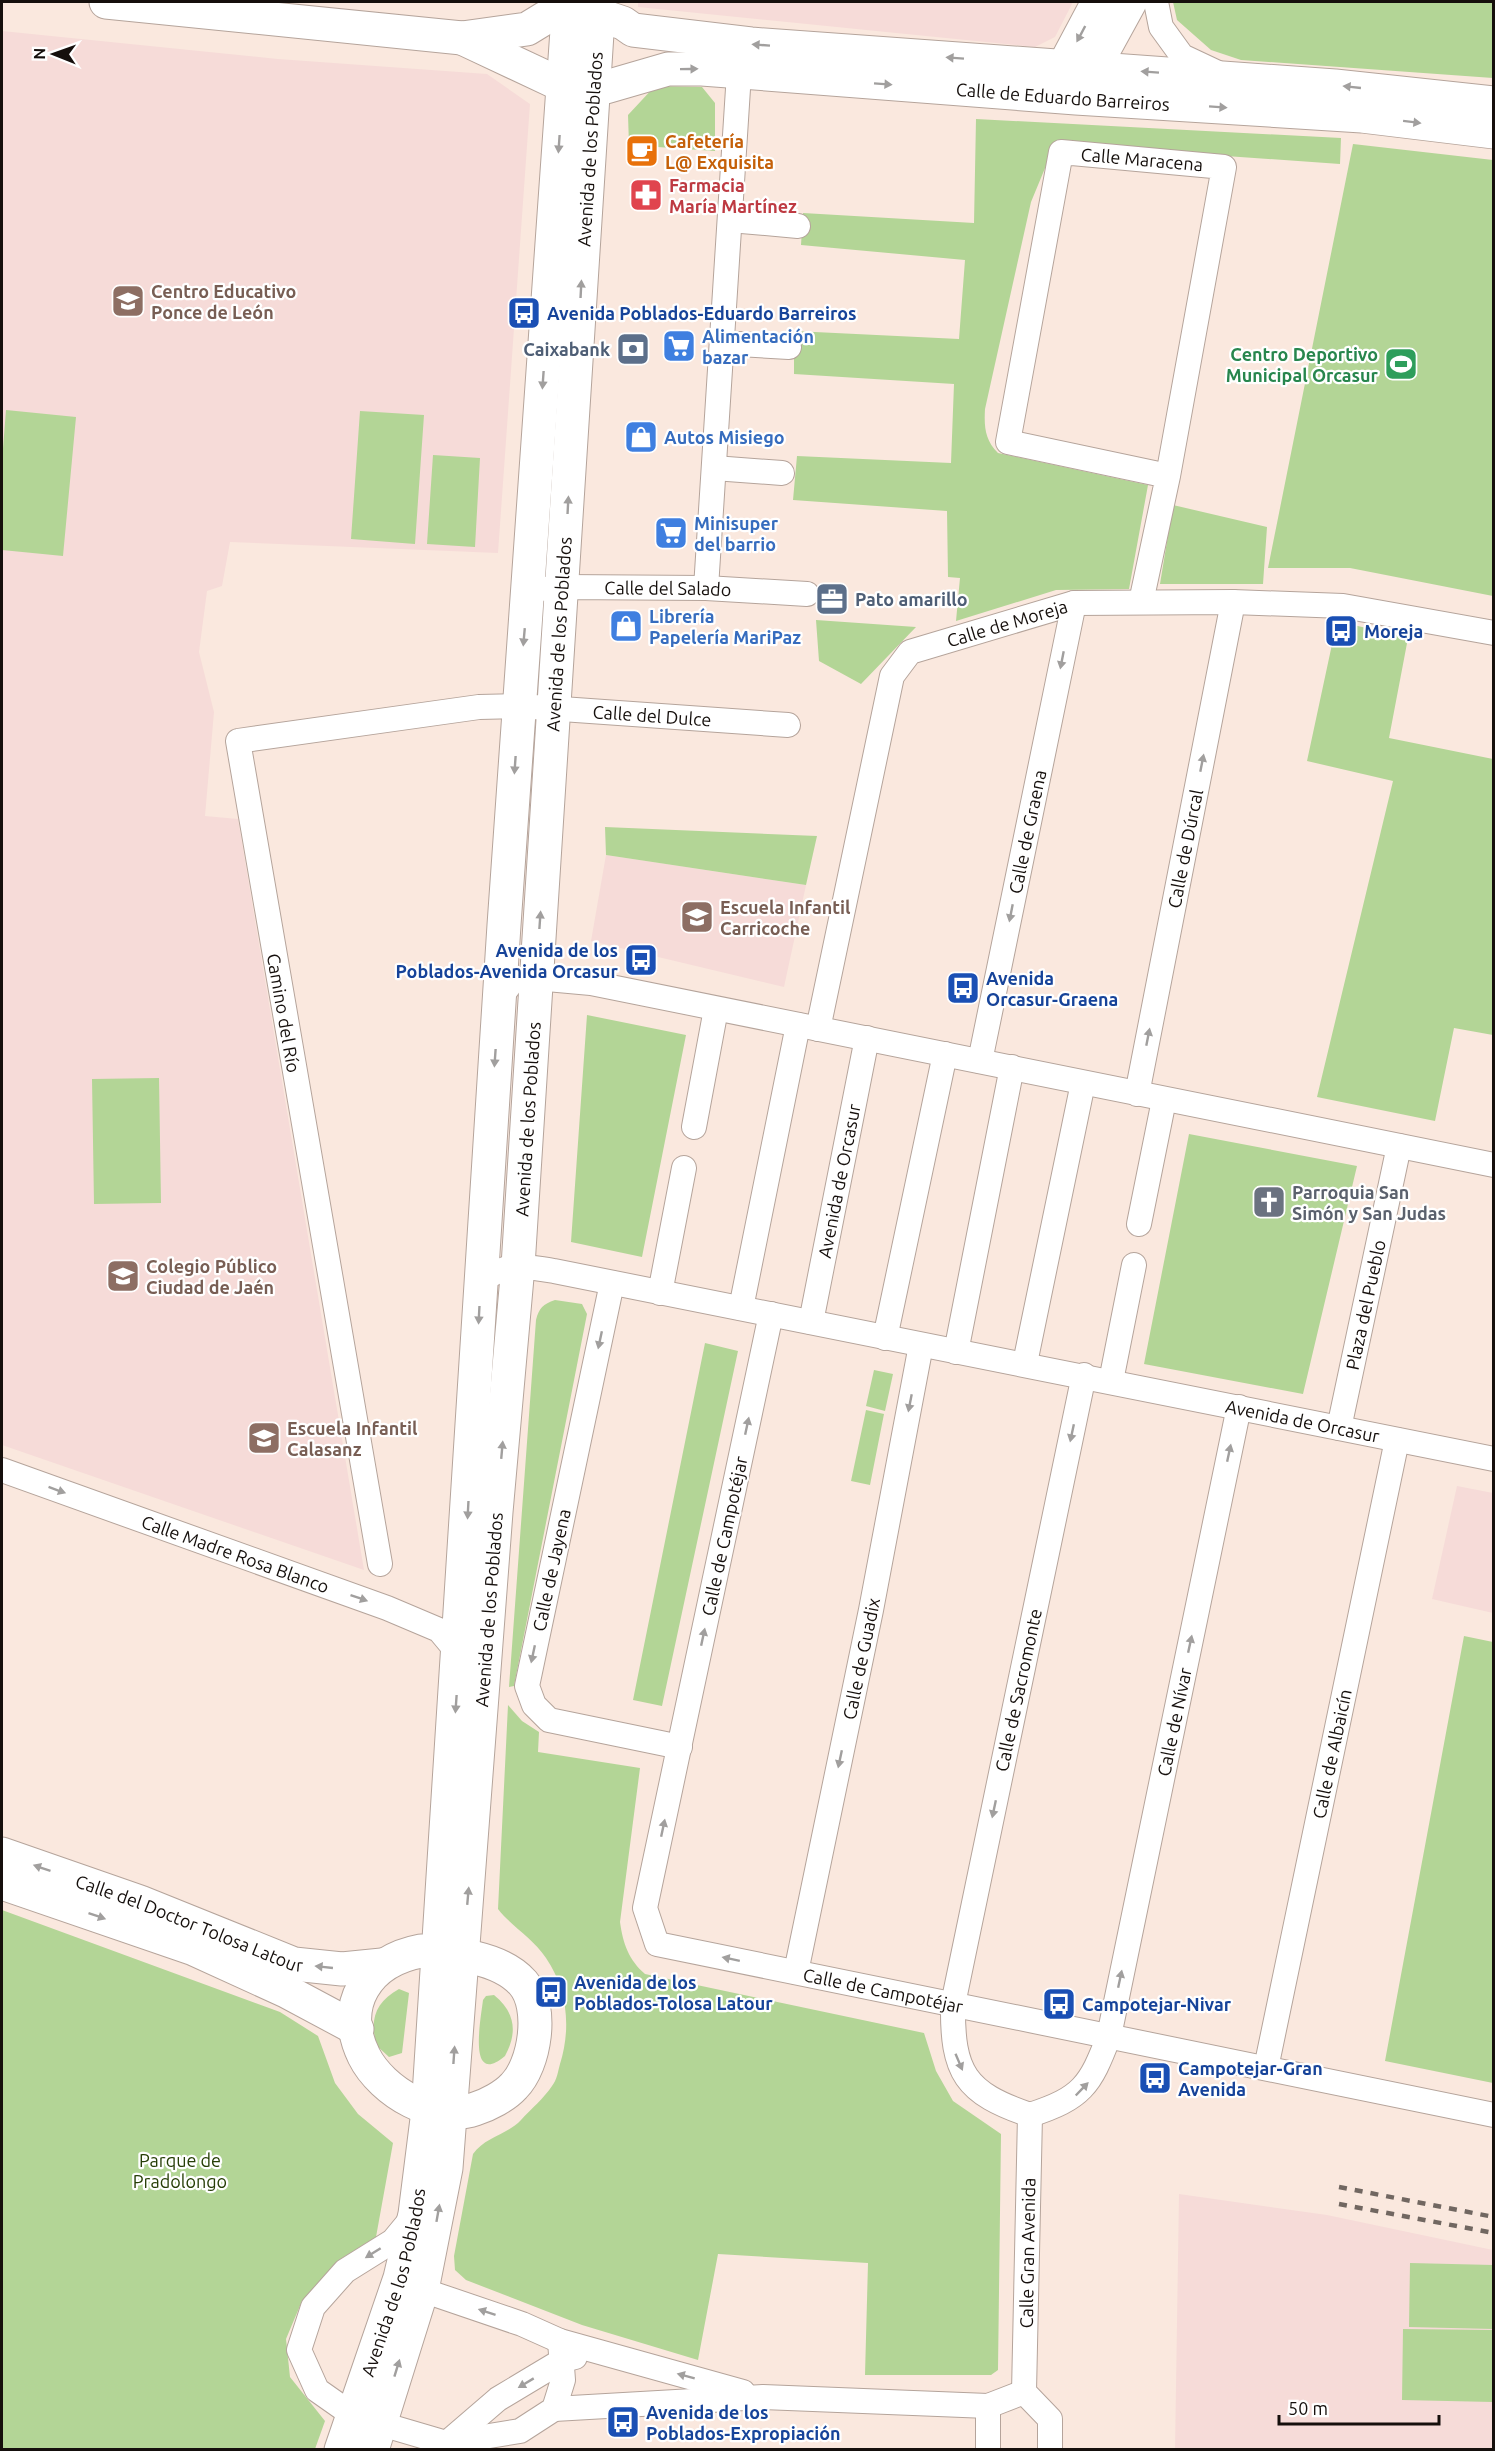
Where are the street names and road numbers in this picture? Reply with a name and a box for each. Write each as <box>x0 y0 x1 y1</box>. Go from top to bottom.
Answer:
street label: Avenida de los Poblados <box>573 51 606 247</box>
street label: Calle de Eduardo Barreiros <box>955 79 1171 114</box>
street label: Calle Maracena <box>1080 144 1204 174</box>
street label: Avenida de los Poblados <box>542 536 575 732</box>
street label: Calle del Salado <box>604 577 732 599</box>
street label: Calle de Moreja <box>944 596 1070 650</box>
street label: Calle del Dulce <box>592 701 712 730</box>
street label: Calle de Graena <box>1005 768 1049 895</box>
street label: Calle de Dúrcal <box>1164 787 1206 910</box>
street label: Camino del Río <box>264 952 304 1074</box>
street label: Avenida de los Poblados <box>511 1021 544 1217</box>
street label: Avenida de Orcasur <box>814 1102 864 1259</box>
street label: Plaza del Pueblo <box>1342 1238 1389 1372</box>
street label: Avenida de Orcasur <box>1224 1396 1382 1446</box>
street label: Calle de Campotéjar <box>697 1454 751 1618</box>
street label: Calle de Jayena <box>528 1507 574 1633</box>
street label: Calle Madre Rosa Blanco <box>139 1511 332 1596</box>
street label: Avenida de los Poblados <box>471 1511 506 1708</box>
street label: Calle de Guadix <box>839 1596 883 1721</box>
street label: Calle de Sacromonte <box>991 1607 1045 1773</box>
street label: Calle de Nívar <box>1153 1665 1195 1778</box>
street label: Calle de Albaicín <box>1308 1687 1355 1820</box>
street label: Calle del Doctor Tolosa Latour <box>73 1870 304 1975</box>
street label: Calle de Campotéjar <box>801 1964 965 2016</box>
street label: Calle Gran Avenida <box>1016 2177 1038 2329</box>
street label: Avenida de los Poblados <box>357 2187 428 2379</box>

